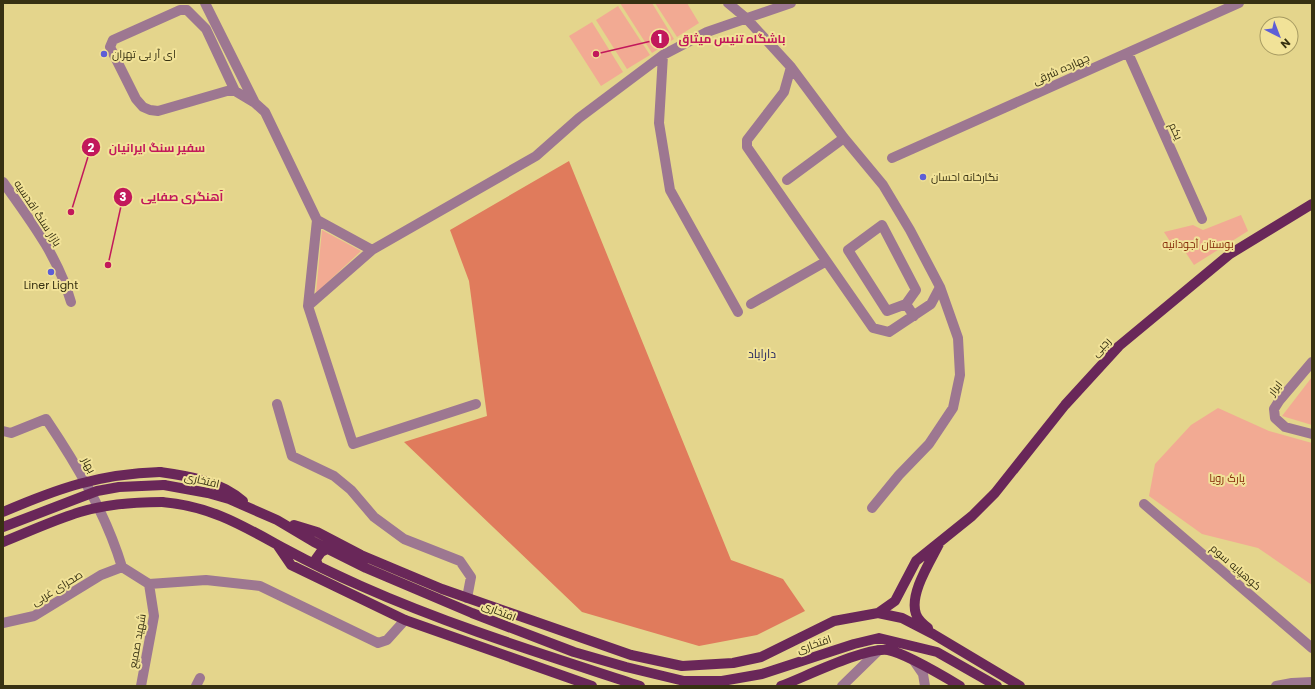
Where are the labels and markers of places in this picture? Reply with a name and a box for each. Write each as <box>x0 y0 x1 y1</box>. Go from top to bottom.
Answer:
callout: باشگاه تنيس ميثاق <box>650 27 793 51</box>
place label: ای آر بی تهران <box>112 46 176 62</box>
marker: ای آر بی تهران <box>99 49 109 59</box>
callout: سفیر سنگ ایرانیان <box>81 135 213 159</box>
place label: نگارخانه احسان <box>931 169 999 185</box>
marker: نگارخانه احسان <box>918 172 928 182</box>
callout: آهنگری صفایی <box>113 185 232 209</box>
marker: Liner Light <box>46 267 56 277</box>
place label: Liner Light <box>24 277 78 293</box>

